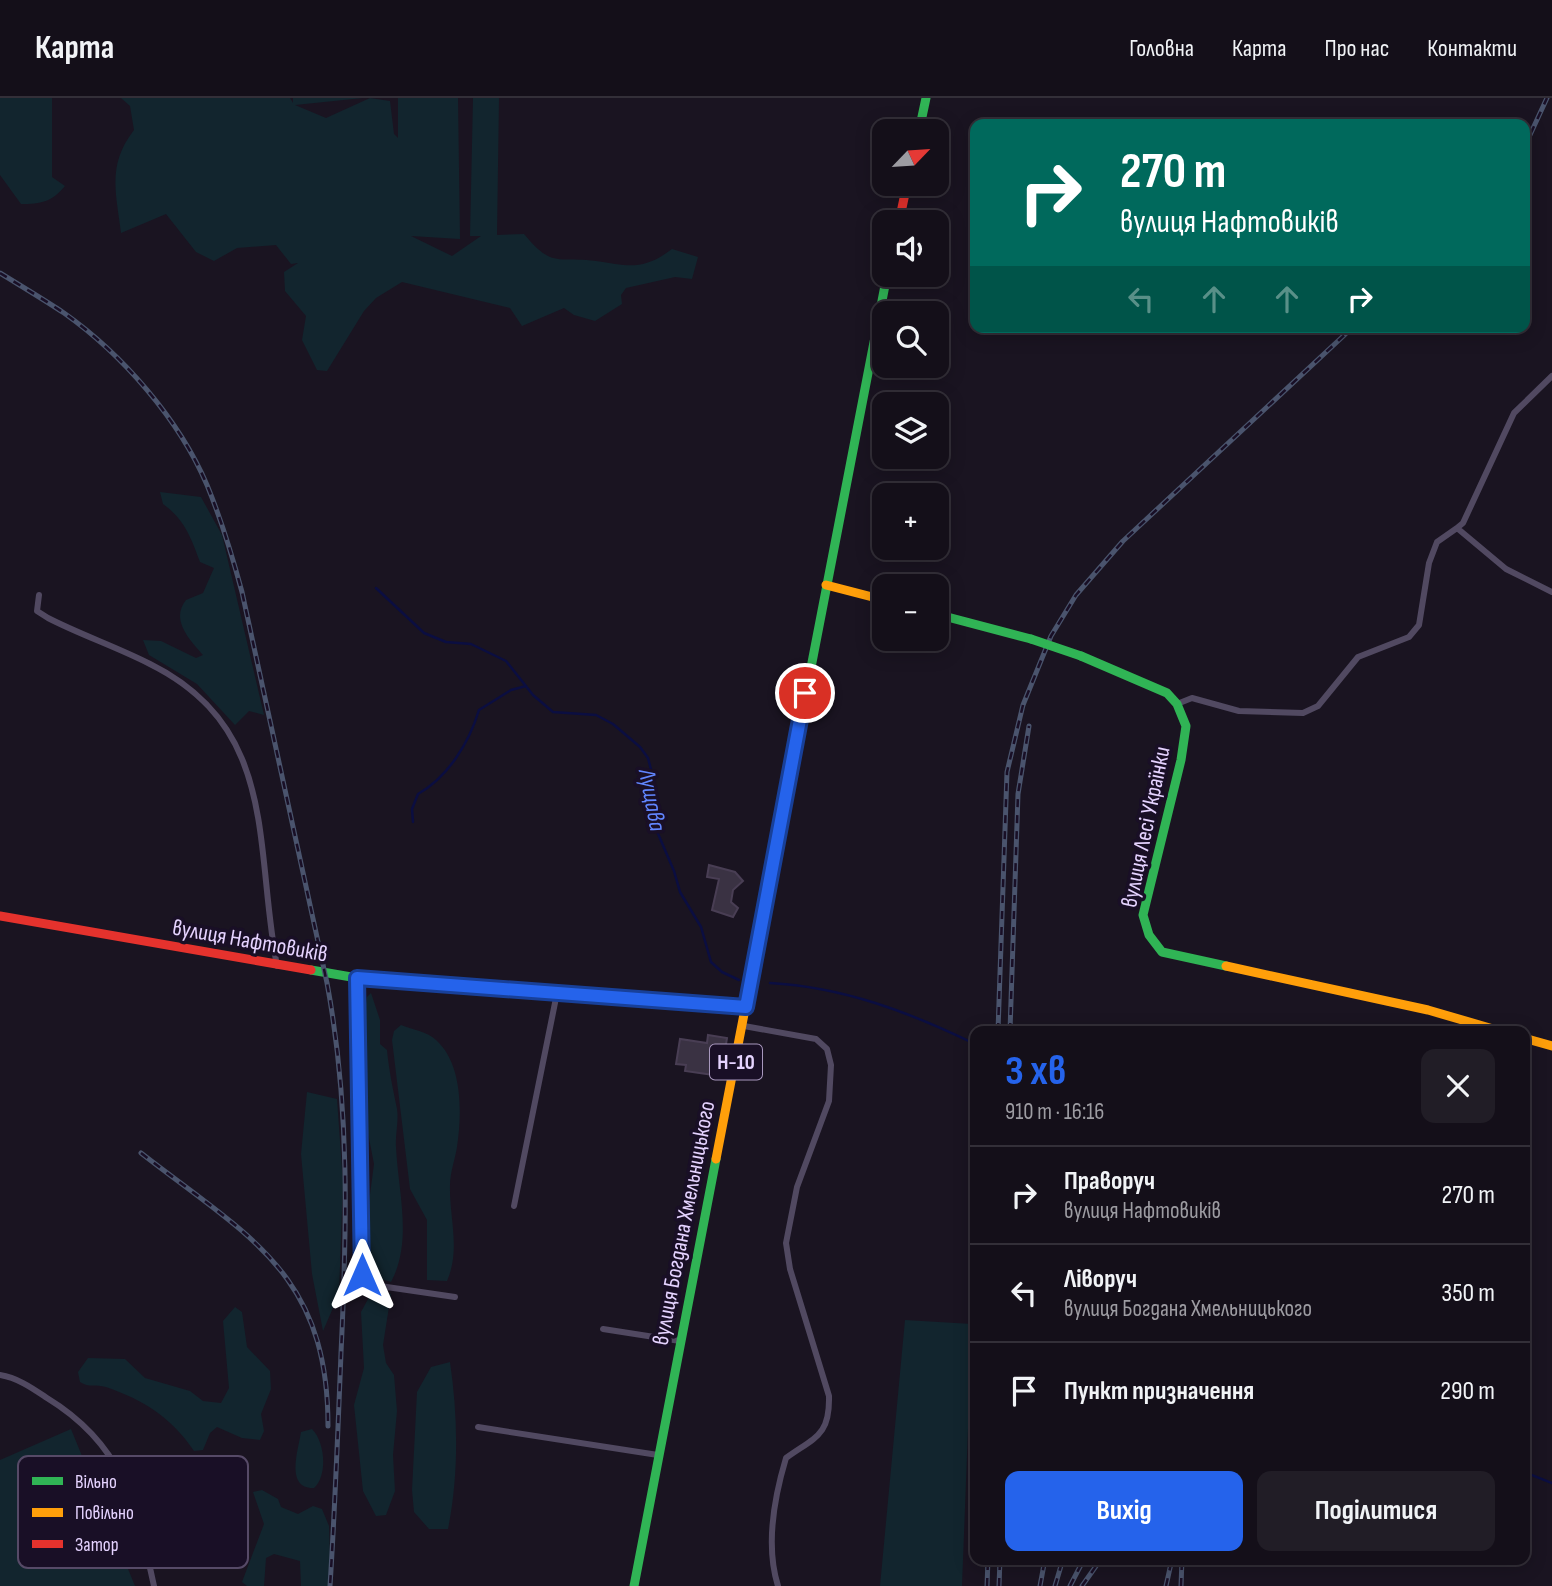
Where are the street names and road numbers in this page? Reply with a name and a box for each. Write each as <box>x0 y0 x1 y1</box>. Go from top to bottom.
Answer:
street label: вулиця Лесі Українки <box>1115 744 1177 910</box>
street label: вулиця Нафтовиків <box>170 914 330 968</box>
road number: Н-10 <box>710 1044 762 1080</box>
street label: вулиця Богдана Хмельницького <box>647 1099 721 1347</box>

